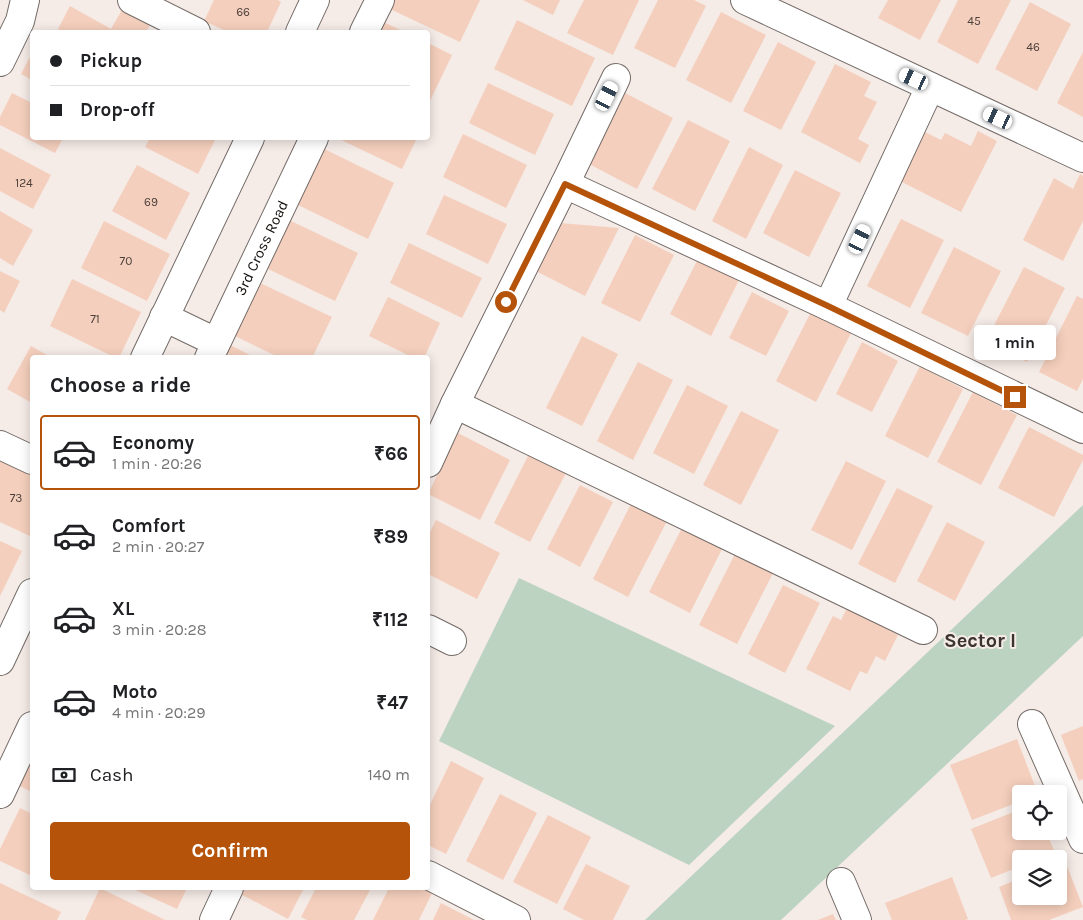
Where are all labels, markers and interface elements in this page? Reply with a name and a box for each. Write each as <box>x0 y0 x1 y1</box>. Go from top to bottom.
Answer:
house number: 66 <box>236 5 250 19</box>
house number: 45 <box>967 14 981 28</box>
house number: 46 <box>1026 40 1040 54</box>
text: Pickup <box>80 50 142 72</box>
car <box>897 66 930 92</box>
car <box>593 79 620 113</box>
text: Drop-off <box>80 99 155 121</box>
car <box>981 105 1014 131</box>
house number: 124 <box>15 176 33 190</box>
house number: 69 <box>144 195 158 209</box>
street label: 3rd Cross Road <box>231 197 292 298</box>
car <box>846 222 873 256</box>
house number: 70 <box>120 254 132 268</box>
route start <box>495 291 517 313</box>
house number: 71 <box>90 312 100 326</box>
callout: 1 min <box>974 324 1056 360</box>
text: 1 min <box>995 333 1035 352</box>
text: Choose a ride <box>50 372 191 398</box>
route end <box>1004 386 1026 408</box>
icon: car <box>52 430 97 475</box>
text: Economy <box>112 432 194 454</box>
text: ₹66 <box>374 443 408 465</box>
text: 1 min · 20:26 <box>112 454 202 473</box>
house number: 73 <box>10 491 22 505</box>
icon: car <box>52 513 97 558</box>
text: Comfort <box>112 515 186 537</box>
text: ₹89 <box>373 526 408 548</box>
text: 2 min · 20:27 <box>112 537 204 556</box>
icon: car <box>52 596 97 641</box>
text: XL <box>112 598 134 620</box>
text: ₹112 <box>372 609 408 631</box>
text: 3 min · 20:28 <box>112 620 207 639</box>
district label: Sector I <box>944 629 1016 652</box>
icon: car <box>52 679 97 724</box>
text: Moto <box>112 681 158 703</box>
text: ₹47 <box>376 692 408 714</box>
text: 4 min · 20:29 <box>112 703 206 722</box>
icon: cash <box>50 761 78 789</box>
text: Cash <box>90 764 134 786</box>
text: 140 m <box>368 765 410 784</box>
map controls <box>1012 785 1067 905</box>
button: locate <box>1012 785 1067 840</box>
button: Confirm <box>50 822 410 880</box>
button: layers <box>1012 850 1067 905</box>

